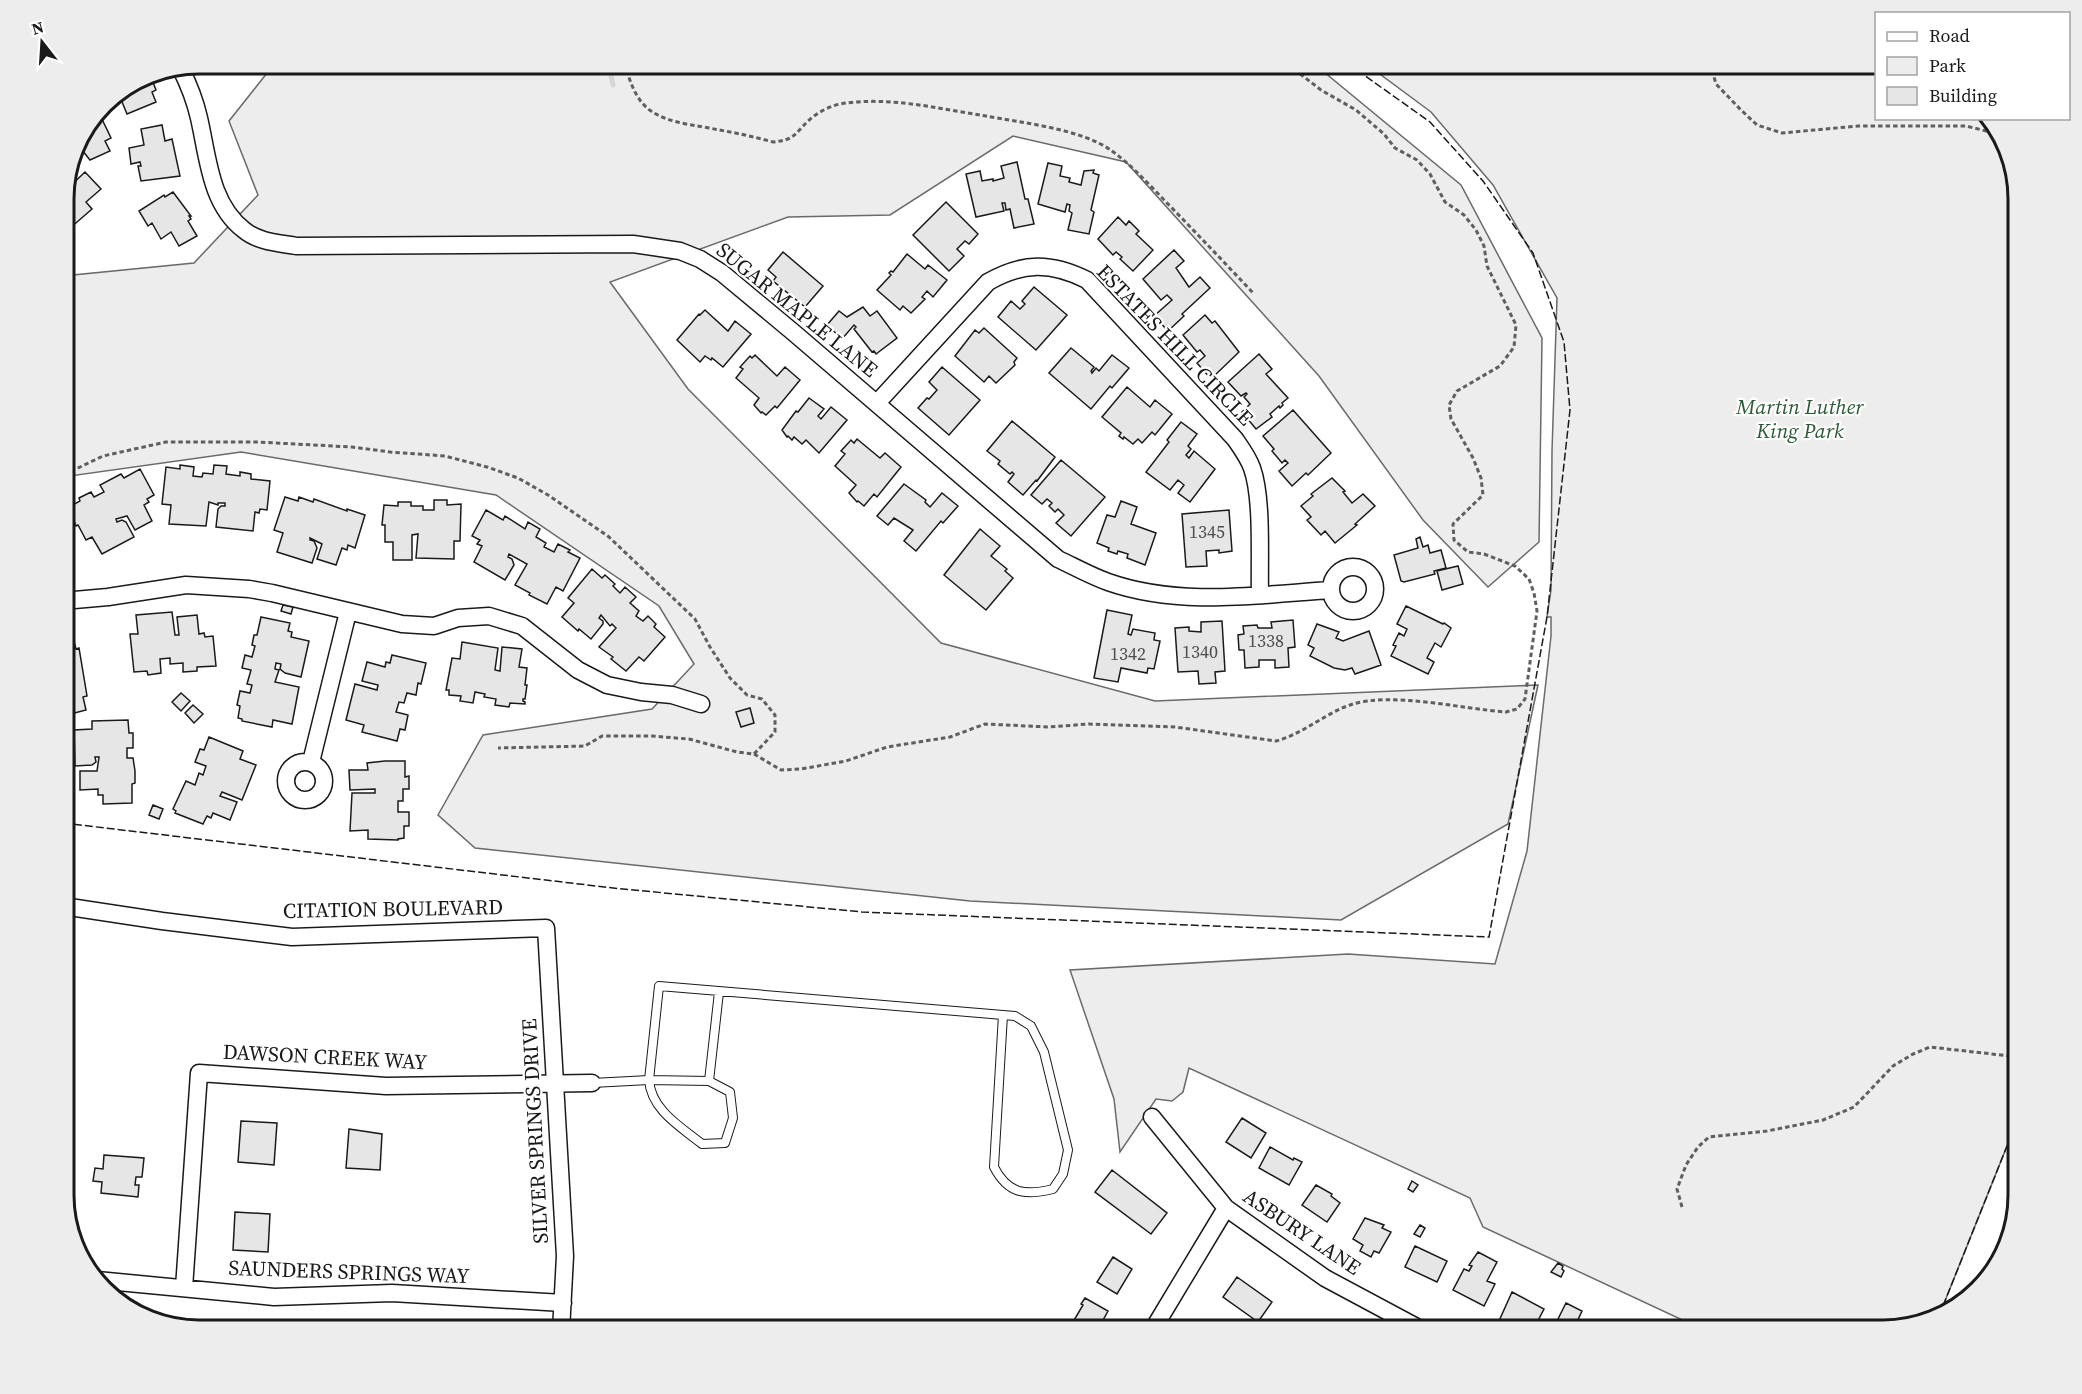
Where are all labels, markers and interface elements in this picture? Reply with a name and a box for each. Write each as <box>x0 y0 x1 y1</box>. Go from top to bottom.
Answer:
north arrow <box>12 12 72 72</box>
legend <box>1875 12 2070 120</box>
text: N <box>29 15 47 40</box>
text: Road <box>1929 23 1970 48</box>
text: Park <box>1929 53 1966 78</box>
text: Building <box>1929 83 1997 108</box>
street label: SUGAR MAPLE LANE <box>711 235 884 384</box>
street label: ESTATES HILL CIRCLE <box>1091 258 1260 432</box>
park label: Martin Luther King Park <box>1735 392 1864 445</box>
house number: 1345 <box>1189 519 1225 544</box>
house number: 1338 <box>1248 628 1284 653</box>
house number: 1340 <box>1182 639 1218 664</box>
house number: 1342 <box>1110 641 1146 666</box>
street label: CITATION BOULEVARD <box>283 892 503 925</box>
street label: SILVER SPRINGS DRIVE <box>514 1018 555 1244</box>
street label: DAWSON CREEK WAY <box>222 1037 429 1076</box>
street label: ASBURY LANE <box>1238 1181 1367 1282</box>
street label: SAUNDERS SPRINGS WAY <box>228 1253 471 1290</box>

